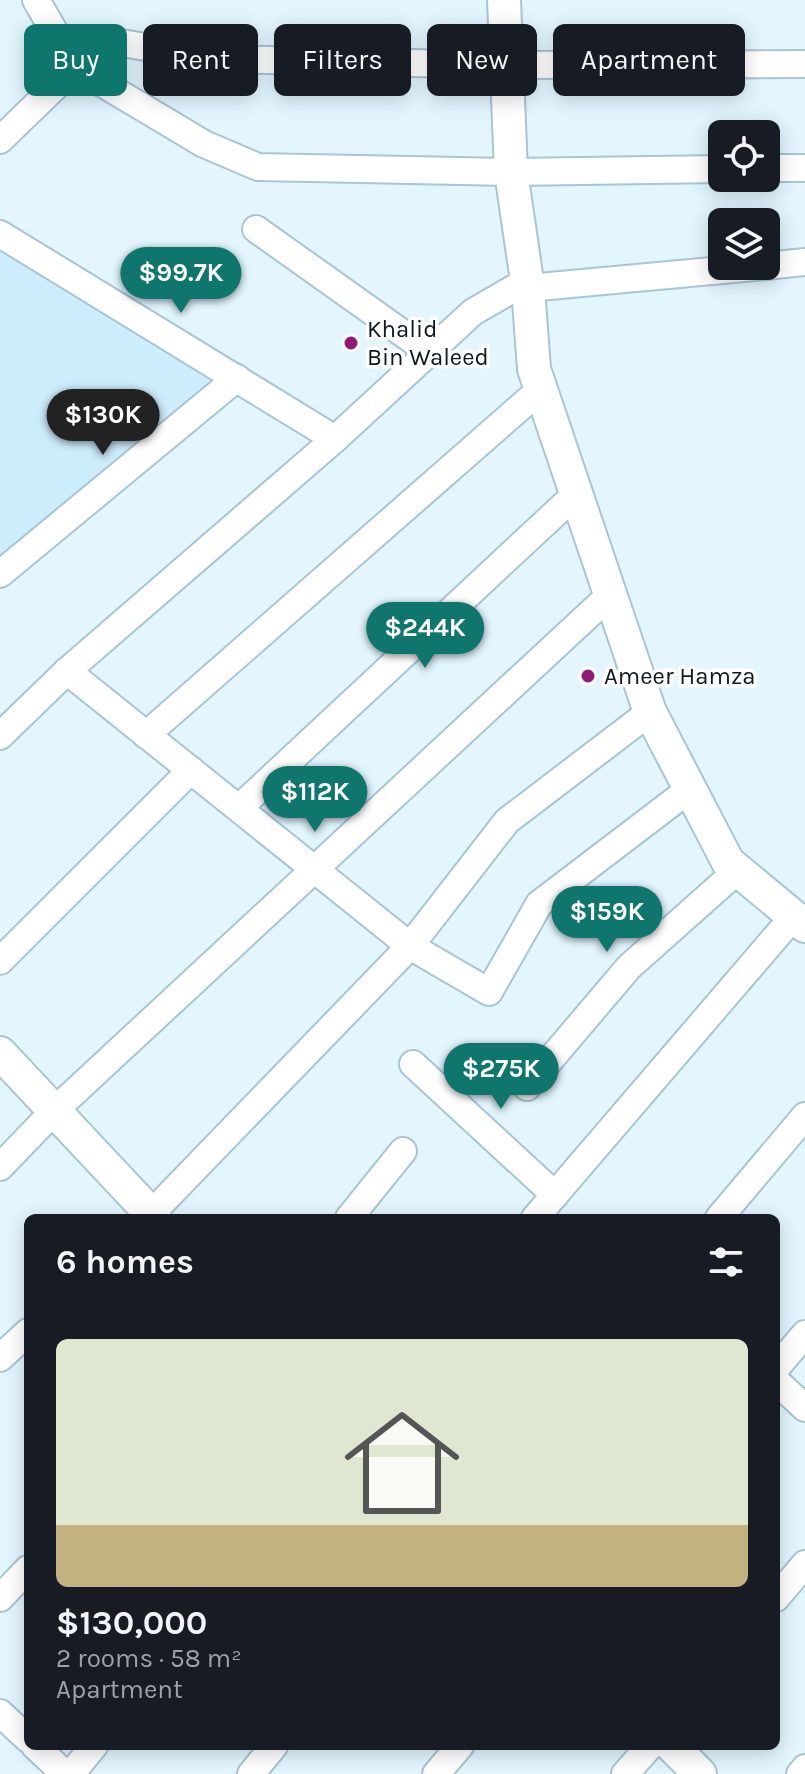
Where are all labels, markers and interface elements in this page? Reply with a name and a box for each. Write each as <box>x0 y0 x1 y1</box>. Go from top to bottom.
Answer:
chip: Buy <box>24 24 127 96</box>
chip: Rent <box>143 24 258 96</box>
chip: Filters <box>274 24 411 96</box>
chip: New <box>427 24 537 96</box>
chip: Apartment <box>553 24 745 96</box>
map controls <box>708 120 780 280</box>
button: locate <box>708 120 780 192</box>
button: layers <box>708 208 780 280</box>
pin: $99.7K <box>116 247 246 315</box>
text: $99.7K <box>138 257 224 288</box>
place label: Khalid Bin Waleed <box>367 315 489 371</box>
marker: Khalid Bin Waleed <box>342 334 360 352</box>
pin: $130K <box>47 389 159 457</box>
text: $130K <box>65 399 141 430</box>
pin: $244K <box>369 602 481 670</box>
text: $244K <box>384 612 466 643</box>
place label: Ameer Hamza <box>604 662 756 690</box>
marker: Ameer Hamza <box>579 667 597 685</box>
pin: $112K <box>259 766 371 834</box>
text: $112K <box>280 776 350 807</box>
pin: $159K <box>551 886 663 954</box>
text: $159K <box>569 896 645 927</box>
pin: $275K <box>445 1043 557 1111</box>
text: $275K <box>462 1053 540 1084</box>
icon: filters <box>704 1240 748 1284</box>
text: 6 homes <box>56 1242 194 1282</box>
icon: home <box>330 1391 474 1535</box>
text: $130,000 <box>56 1603 207 1643</box>
text: 2 rooms · 58 m² <box>56 1643 242 1674</box>
text: Apartment <box>56 1674 183 1705</box>

